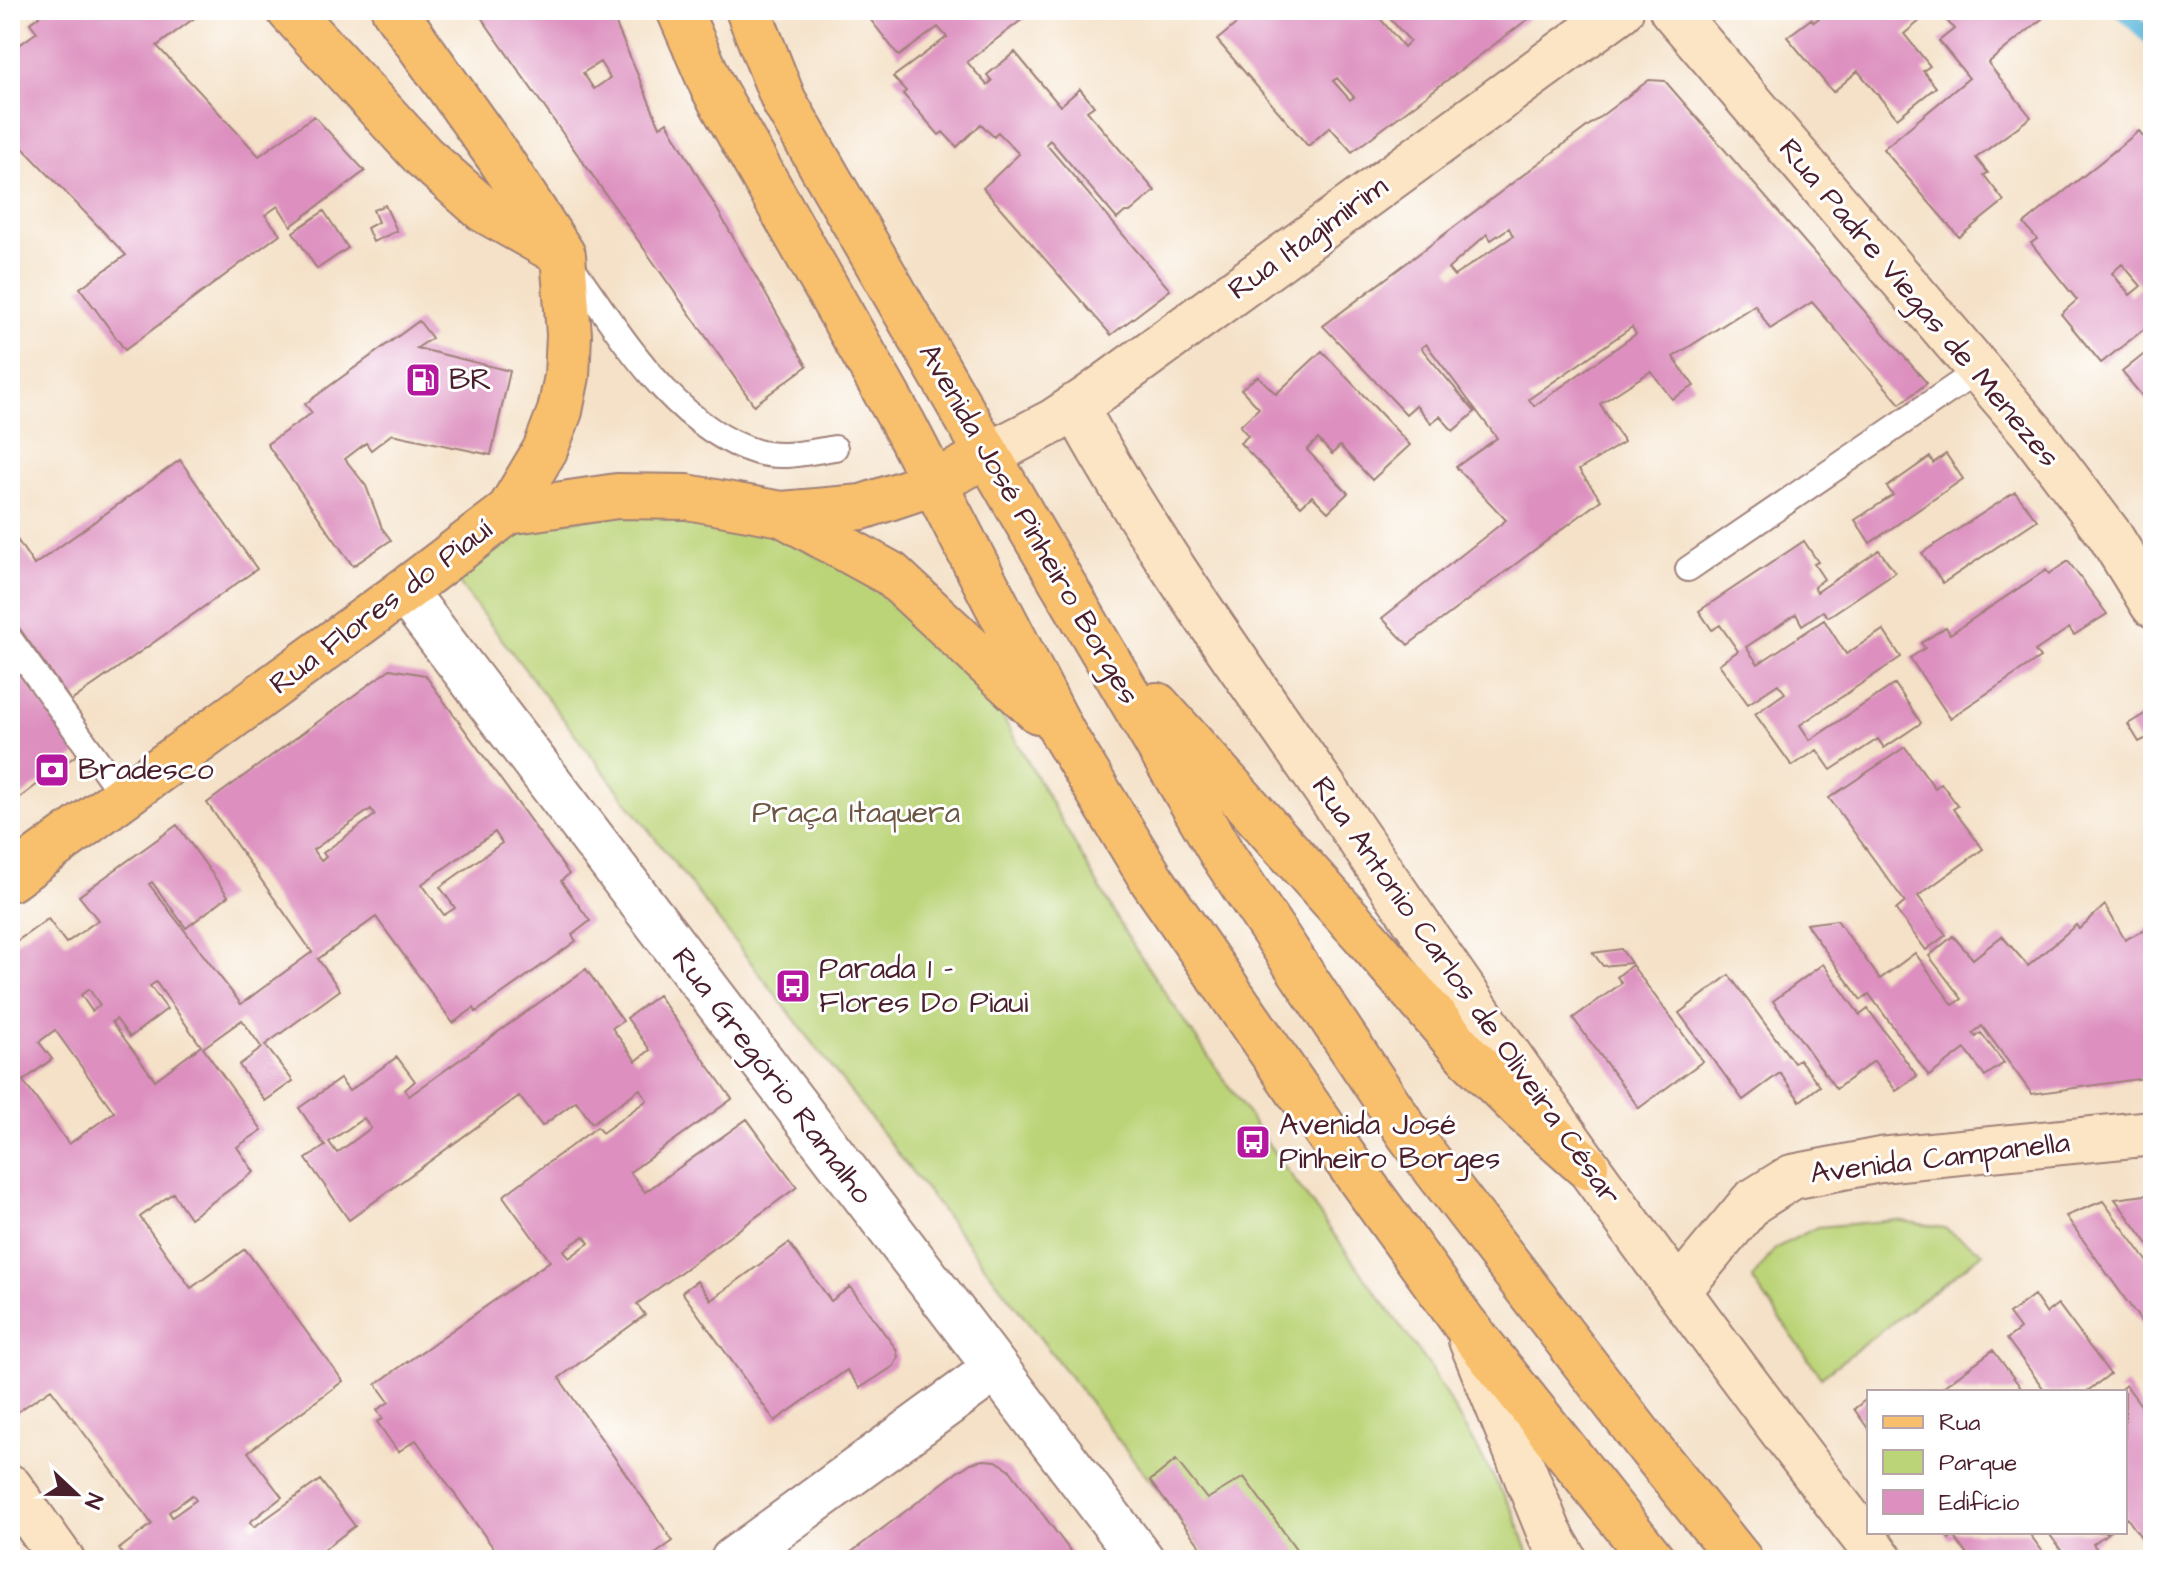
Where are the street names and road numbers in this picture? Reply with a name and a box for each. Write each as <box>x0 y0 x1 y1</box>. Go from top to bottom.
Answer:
street label: Rua Padre Viegas de Menezes <box>1768 129 2069 477</box>
street label: Rua Itagimirim <box>1220 165 1398 311</box>
street label: Avenida José Pinheiro Borges <box>907 336 1150 713</box>
street label: Rua Flores do Piauí <box>261 509 501 705</box>
street label: Rua Antonio Carlos de Oliveira César <box>1301 768 1631 1214</box>
street label: Rua Gregório Ramalho <box>661 939 883 1214</box>
street label: Avenida Campanella <box>1808 1121 2072 1195</box>

